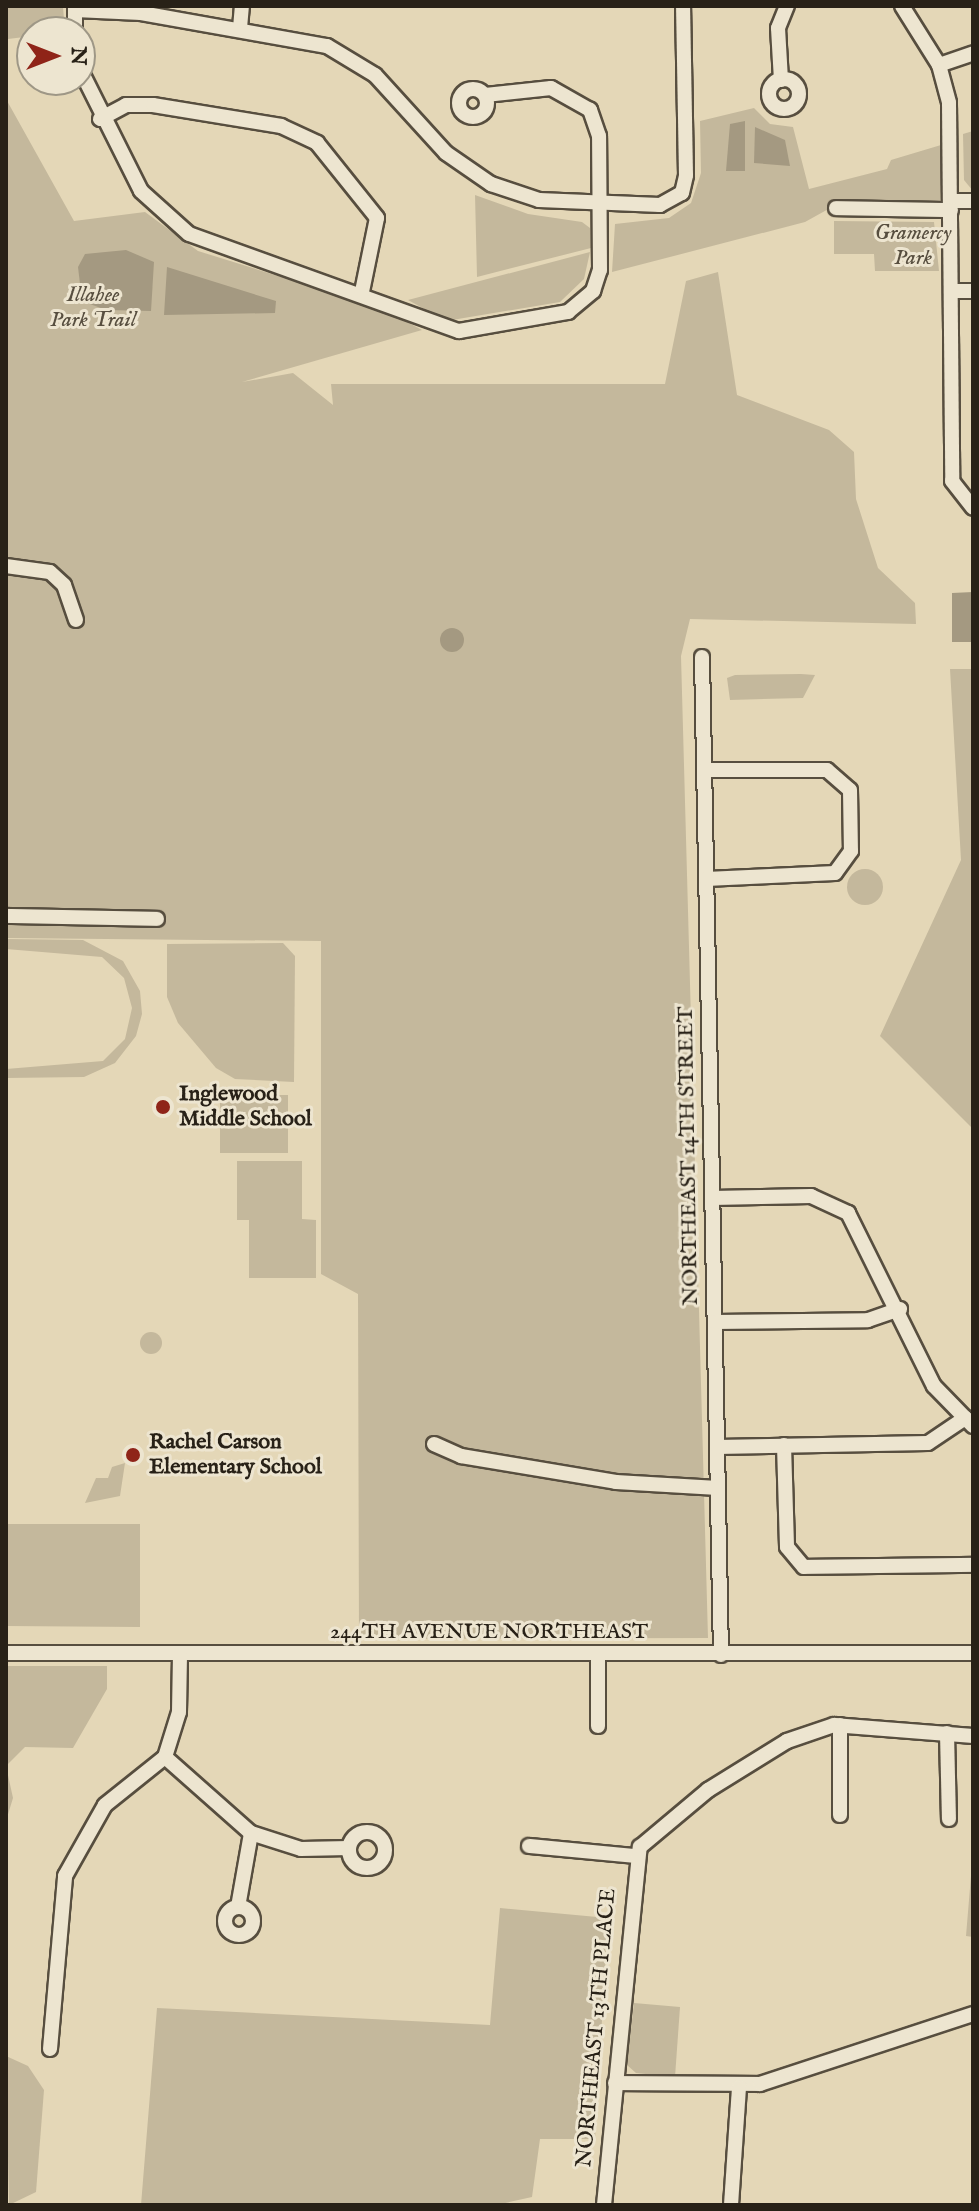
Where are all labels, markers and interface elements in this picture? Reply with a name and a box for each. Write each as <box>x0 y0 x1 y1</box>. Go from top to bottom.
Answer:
north arrow <box>16 16 96 96</box>
text: N <box>64 46 92 66</box>
park label: Gramercy Park <box>875 220 951 272</box>
park label: Illahee Park Trail <box>50 282 136 334</box>
street label: NORTHEAST 14TH STREET <box>673 1006 705 1306</box>
place label: Inglewood Middle School <box>179 1081 312 1132</box>
marker: Inglewood Middle School <box>154 1098 172 1116</box>
place label: Rachel Carson Elementary School <box>149 1429 322 1480</box>
marker: Rachel Carson Elementary School <box>124 1446 142 1464</box>
street label: 244TH AVENUE NORTHEAST <box>330 1620 648 1646</box>
street label: NORTHEAST 13TH PLACE <box>572 1887 622 2169</box>

